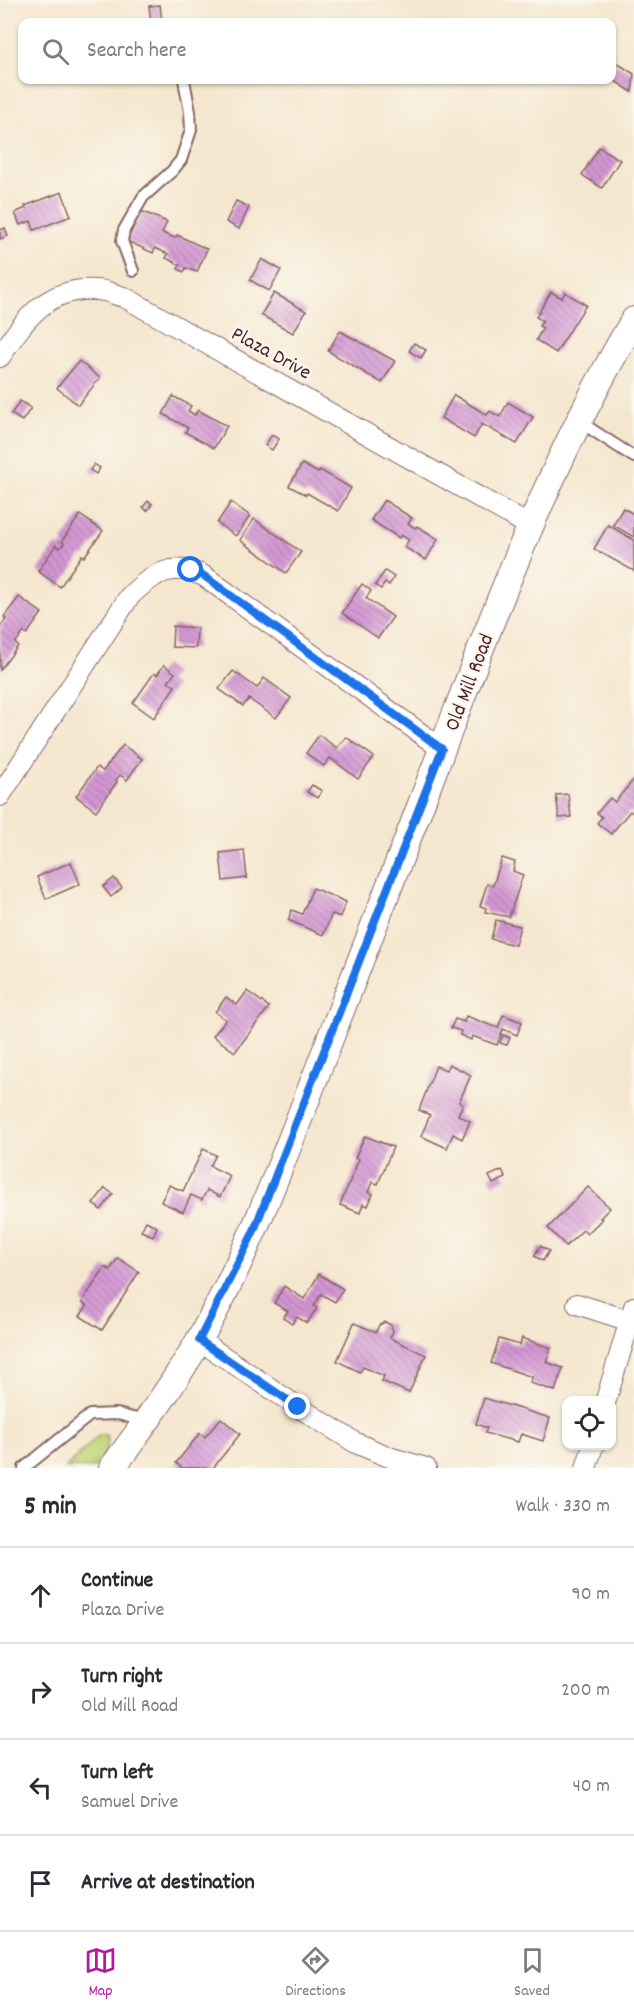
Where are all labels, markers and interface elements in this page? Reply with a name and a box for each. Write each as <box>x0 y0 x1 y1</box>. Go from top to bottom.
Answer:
search box <box>18 18 616 84</box>
icon: search <box>39 35 72 68</box>
text: Search here <box>87 36 186 67</box>
street label: Plaza Drive <box>225 320 316 389</box>
route start <box>177 556 203 582</box>
street label: Old Mill Road <box>439 630 503 736</box>
route end <box>284 1393 310 1419</box>
map controls <box>562 1396 616 1450</box>
button: locate <box>562 1396 616 1450</box>
text: 5 min <box>24 1489 77 1526</box>
text: Walk · 330 m <box>515 1493 610 1521</box>
text: Continue <box>81 1566 153 1597</box>
icon: ahead <box>24 1579 57 1612</box>
text: 90 m <box>572 1581 610 1609</box>
text: Plaza Drive <box>81 1597 164 1625</box>
text: Turn right <box>81 1662 163 1693</box>
icon: right <box>24 1675 57 1708</box>
text: 200 m <box>561 1677 610 1705</box>
text: Old Mill Road <box>81 1693 178 1721</box>
text: Turn left <box>81 1758 153 1789</box>
icon: left <box>24 1771 57 1804</box>
text: 40 m <box>572 1773 610 1801</box>
text: Samuel Drive <box>81 1789 178 1817</box>
icon: arrive <box>24 1867 57 1900</box>
text: Arrive at destination <box>81 1868 255 1899</box>
tab: Map <box>84 1944 117 2003</box>
tab: Directions <box>285 1944 346 2003</box>
tab: Saved <box>514 1944 550 2003</box>

